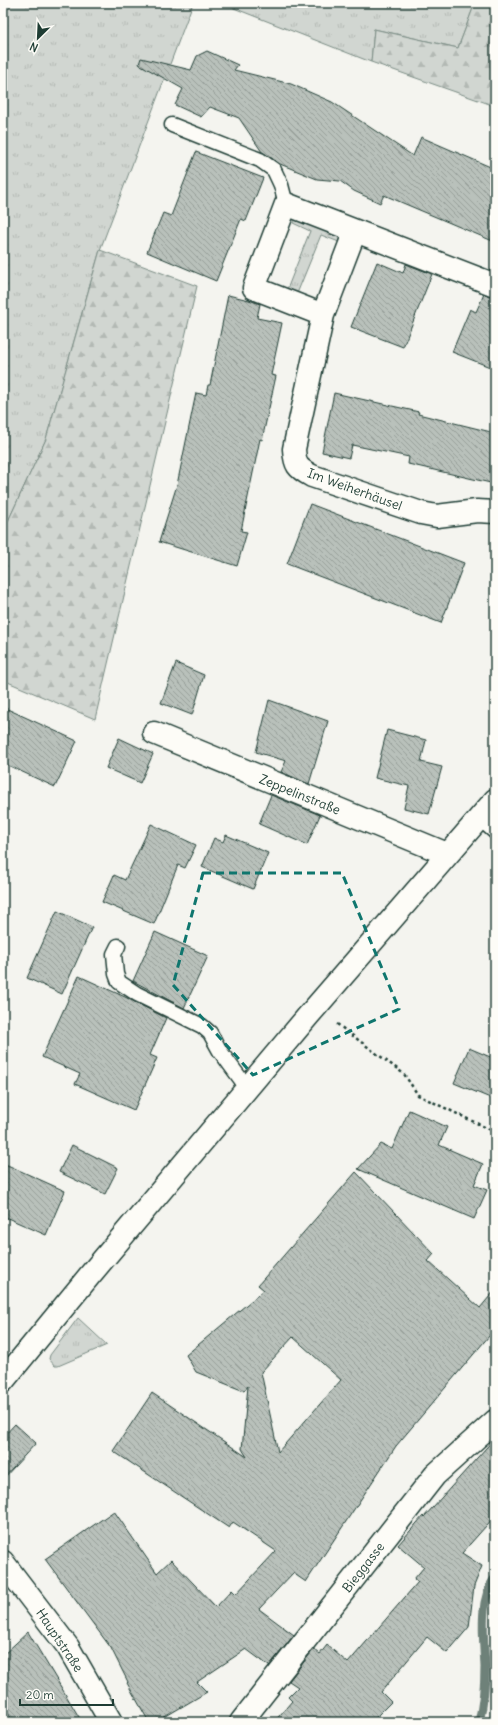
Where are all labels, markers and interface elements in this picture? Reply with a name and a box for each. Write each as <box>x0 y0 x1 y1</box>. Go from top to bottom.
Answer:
north arrow <box>18 18 58 58</box>
text: N <box>28 39 40 55</box>
street label: Im Weiherhäusel <box>305 464 404 514</box>
street label: Zeppelinstraße <box>257 770 343 818</box>
street label: Bieggasse <box>338 1539 388 1596</box>
street label: Hauptstraße <box>32 1605 87 1675</box>
scale bar <box>20 1681 113 1707</box>
text: 20 m <box>26 1687 54 1702</box>

